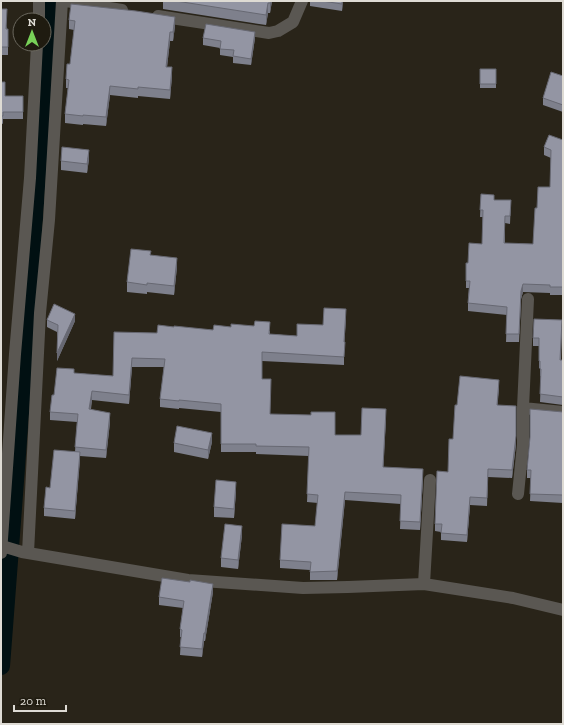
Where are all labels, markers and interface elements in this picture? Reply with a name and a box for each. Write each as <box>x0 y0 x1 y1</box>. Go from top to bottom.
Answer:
north arrow <box>12 12 52 52</box>
text: N <box>28 16 37 29</box>
scale bar <box>14 687 66 713</box>
text: 20 m <box>20 694 47 708</box>

